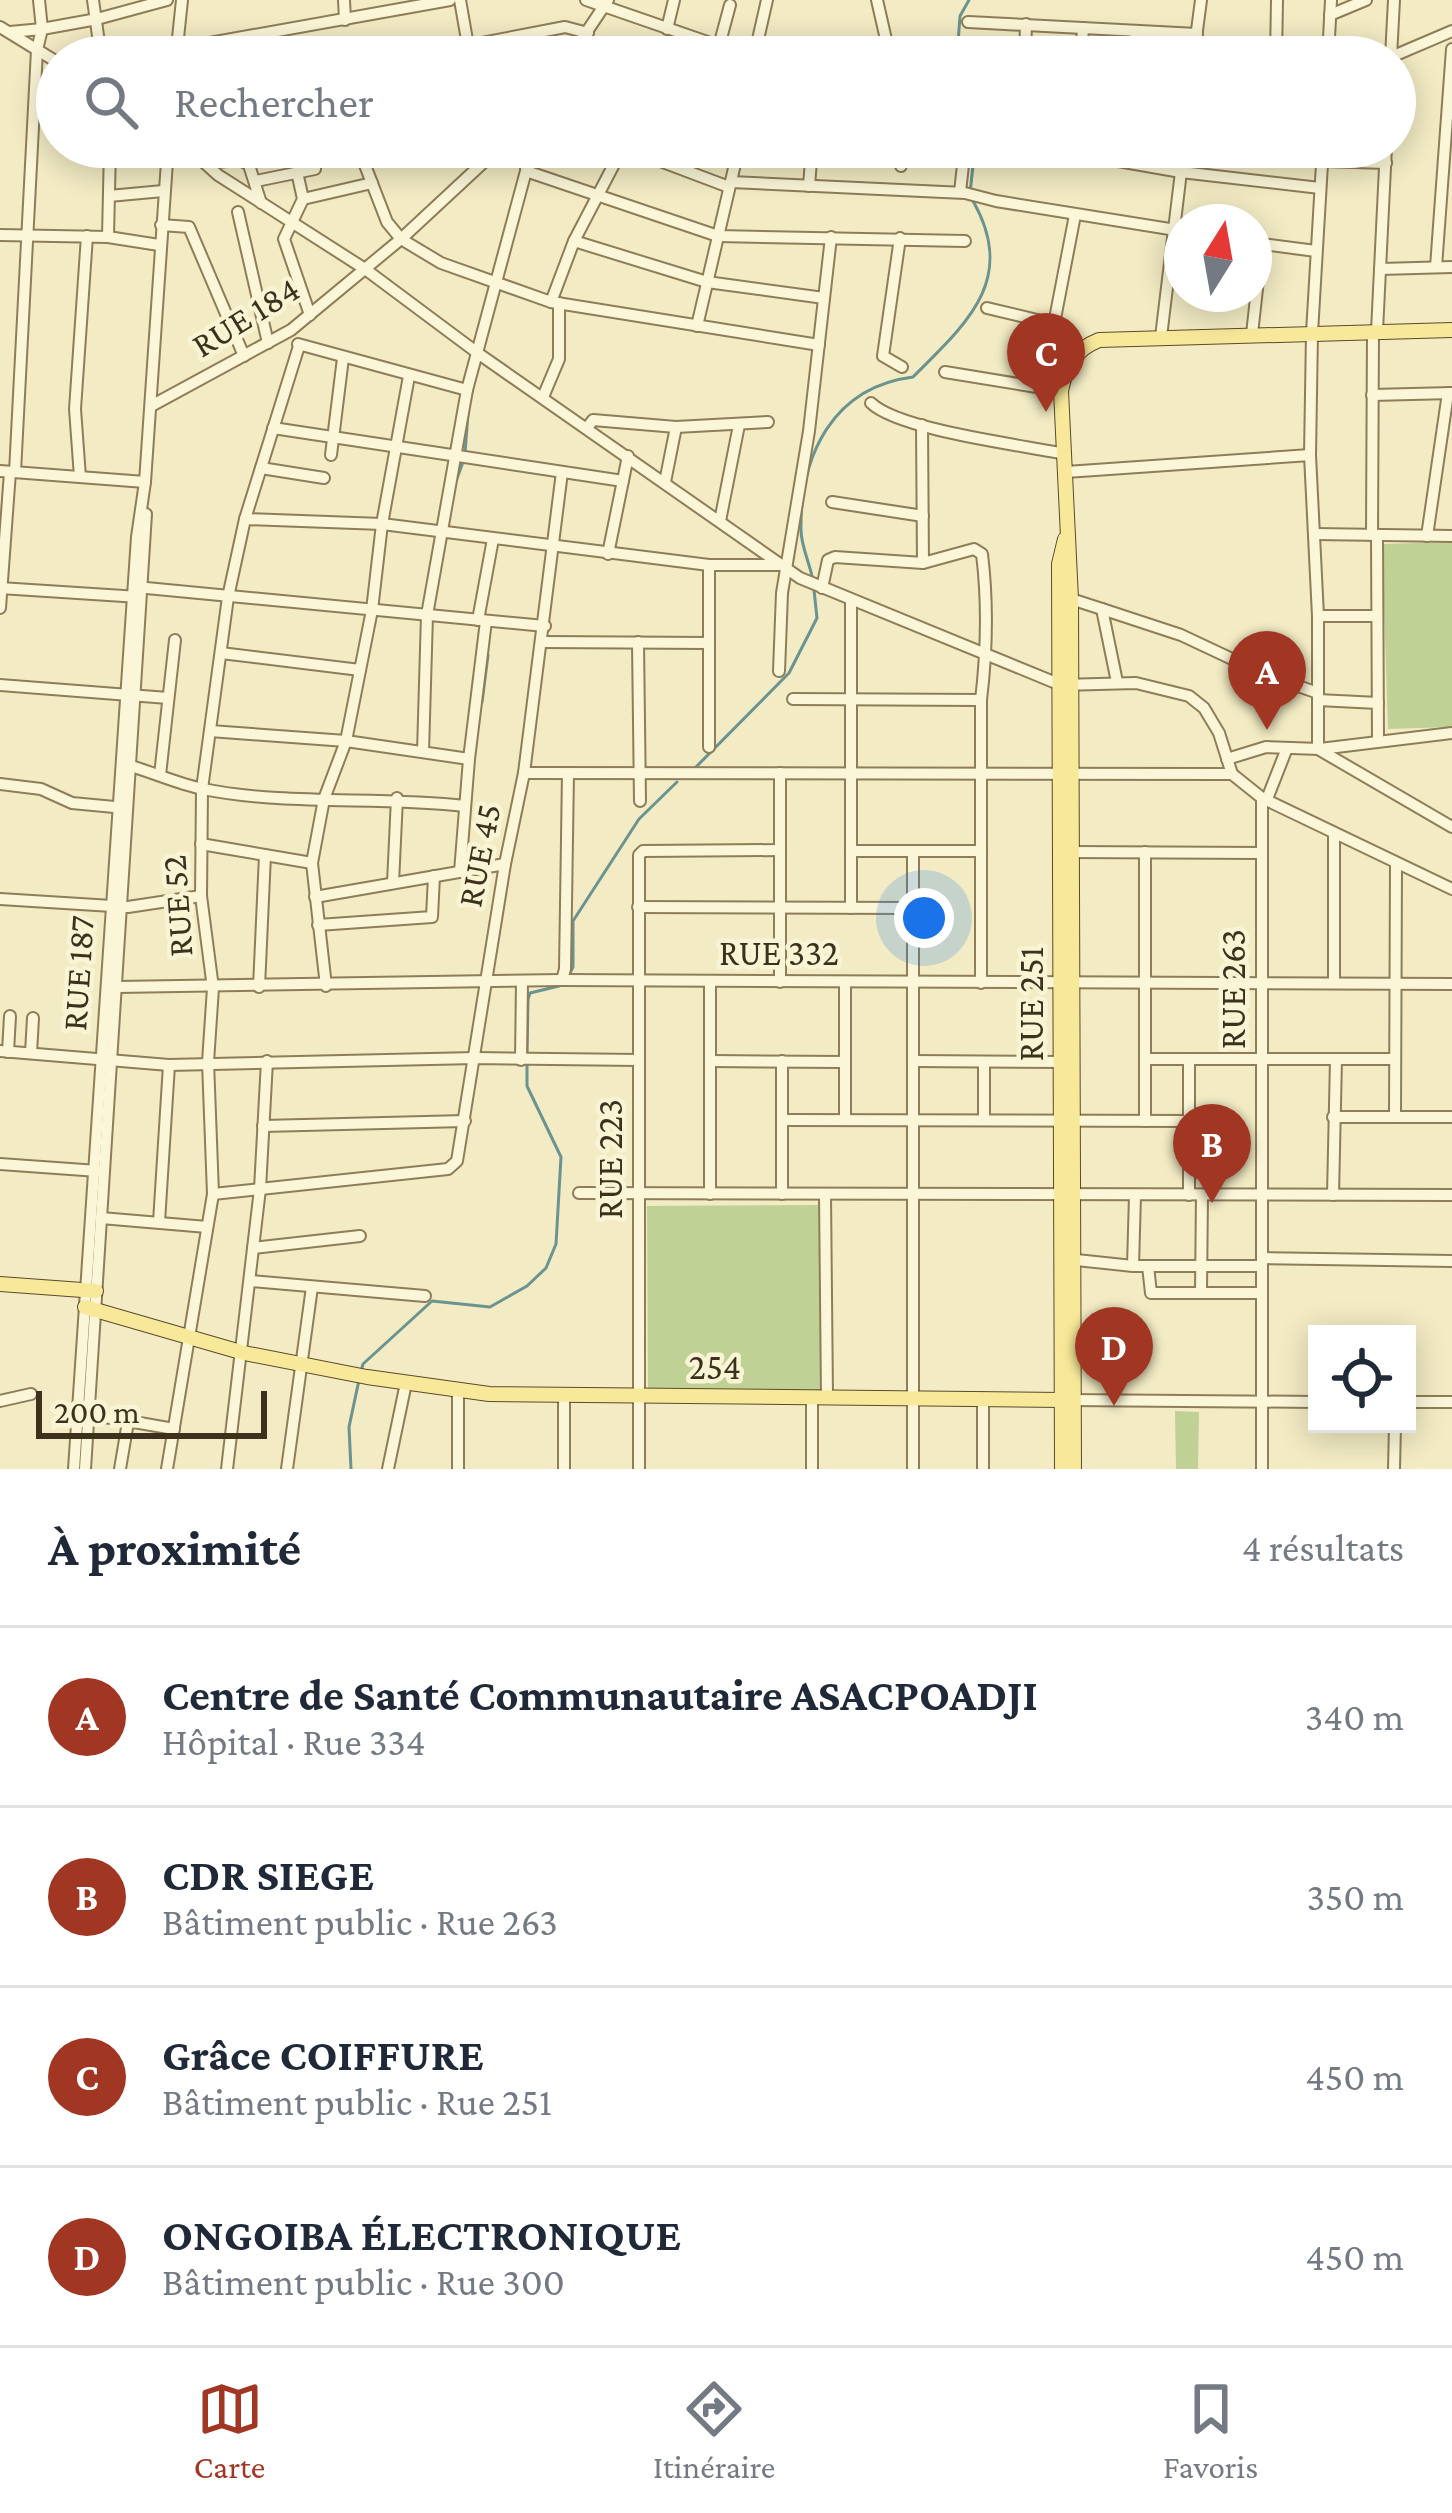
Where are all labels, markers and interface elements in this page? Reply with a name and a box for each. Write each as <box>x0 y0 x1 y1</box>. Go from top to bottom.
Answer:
search box <box>36 36 1416 168</box>
icon: search <box>78 69 144 135</box>
text: Rechercher <box>174 77 374 127</box>
north arrow <box>1164 204 1272 312</box>
street label: RUE 184 <box>185 268 306 365</box>
pin: C <box>1007 313 1085 412</box>
pin: A <box>1228 631 1306 730</box>
street label: RUE 45 <box>449 800 509 910</box>
street label: RUE 52 <box>153 854 201 958</box>
your location <box>894 888 954 948</box>
street label: RUE 187 <box>54 914 102 1032</box>
street label: RUE 263 <box>1213 929 1253 1049</box>
street label: RUE 332 <box>719 933 839 973</box>
street label: RUE 251 <box>1011 947 1051 1061</box>
street label: RUE 223 <box>590 1099 630 1219</box>
pin: B <box>1173 1104 1251 1203</box>
pin: D <box>1075 1307 1153 1406</box>
map controls <box>1308 1325 1416 1433</box>
button: locate <box>1308 1325 1416 1433</box>
street label: 254 <box>689 1347 741 1387</box>
scale bar <box>36 1385 267 1438</box>
text: 200 m <box>54 1393 140 1430</box>
text: À proximité <box>48 1519 301 1576</box>
text: 4 résultats <box>1242 1526 1404 1569</box>
text: Centre de Santé Communautaire ASACPOADJI <box>162 1670 1038 1720</box>
text: A <box>75 1695 99 1738</box>
text: 340 m <box>1305 1695 1404 1738</box>
text: Hôpital · Rue 334 <box>162 1720 426 1763</box>
text: CDR SIEGE <box>162 1850 374 1900</box>
text: B <box>76 1875 98 1918</box>
text: 350 m <box>1306 1875 1404 1918</box>
text: Bâtiment public · Rue 263 <box>162 1900 558 1943</box>
text: Grâce COIFFURE <box>162 2030 484 2080</box>
text: C <box>75 2055 99 2098</box>
text: 450 m <box>1305 2055 1404 2098</box>
text: Bâtiment public · Rue 251 <box>162 2080 552 2123</box>
text: ONGOIBA ÉLECTRONIQUE <box>162 2210 681 2260</box>
text: D <box>74 2235 100 2278</box>
text: 450 m <box>1305 2235 1404 2278</box>
text: Bâtiment public · Rue 300 <box>162 2260 565 2303</box>
tab: Carte <box>194 2376 265 2485</box>
tab: Itinéraire <box>653 2376 775 2485</box>
tab: Favoris <box>1163 2376 1258 2485</box>

